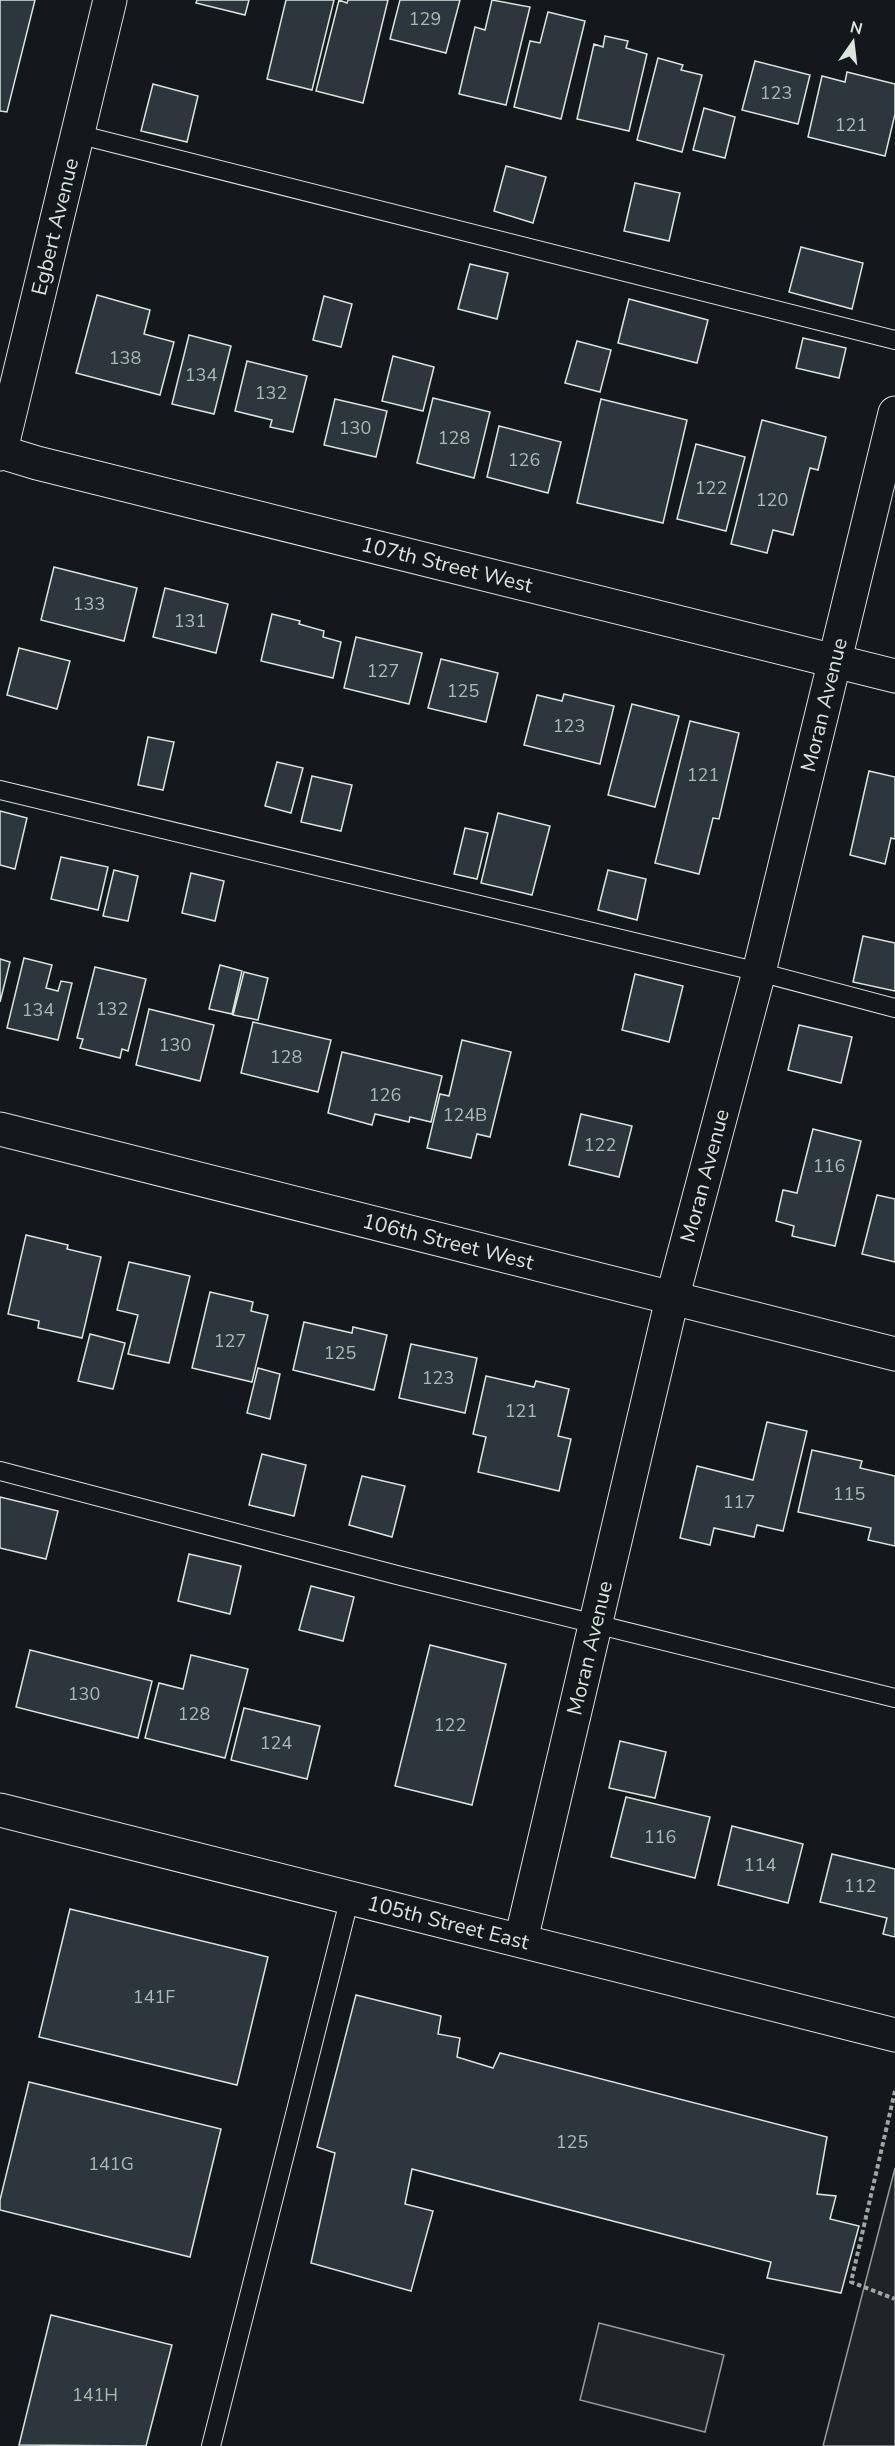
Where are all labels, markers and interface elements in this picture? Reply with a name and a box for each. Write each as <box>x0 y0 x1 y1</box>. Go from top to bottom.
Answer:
house number: 129 <box>409 7 441 31</box>
north arrow <box>823 12 883 72</box>
text: N <box>848 16 865 41</box>
house number: 123 <box>760 81 792 105</box>
house number: 121 <box>835 113 867 137</box>
street label: Egbert Avenue <box>25 155 85 298</box>
house number: 138 <box>109 346 141 370</box>
house number: 134 <box>185 363 217 387</box>
house number: 132 <box>255 381 287 405</box>
house number: 130 <box>339 416 371 440</box>
house number: 128 <box>438 426 470 450</box>
house number: 126 <box>508 448 540 472</box>
house number: 122 <box>695 476 727 500</box>
house number: 120 <box>756 488 788 512</box>
street label: 107th Street West <box>358 530 536 600</box>
house number: 133 <box>73 592 105 616</box>
house number: 131 <box>174 609 206 633</box>
street label: Moran Avenue <box>794 635 854 775</box>
house number: 127 <box>367 659 399 683</box>
house number: 125 <box>447 679 479 703</box>
house number: 123 <box>553 714 585 738</box>
house number: 121 <box>687 763 719 787</box>
house number: 132 <box>96 997 128 1021</box>
house number: 134 <box>22 998 54 1022</box>
house number: 130 <box>159 1033 191 1057</box>
house number: 128 <box>270 1045 302 1069</box>
house number: 126 <box>369 1083 401 1107</box>
house number: 124B <box>443 1103 487 1127</box>
street label: Moran Avenue <box>674 1106 736 1246</box>
house number: 122 <box>584 1133 616 1157</box>
house number: 116 <box>813 1154 845 1178</box>
street label: 106th Street West <box>359 1207 537 1277</box>
house number: 127 <box>214 1329 246 1353</box>
house number: 125 <box>324 1341 356 1365</box>
house number: 123 <box>422 1366 454 1390</box>
house number: 121 <box>505 1399 537 1423</box>
house number: 115 <box>833 1482 865 1506</box>
house number: 117 <box>723 1490 755 1514</box>
street label: Moran Avenue <box>560 1578 619 1718</box>
house number: 130 <box>68 1682 100 1706</box>
house number: 128 <box>178 1702 210 1726</box>
house number: 122 <box>434 1713 466 1737</box>
house number: 124 <box>260 1731 292 1755</box>
house number: 116 <box>644 1825 676 1849</box>
house number: 114 <box>744 1853 776 1877</box>
house number: 112 <box>844 1874 876 1898</box>
street label: 105th Street East <box>364 1889 533 1957</box>
house number: 141F <box>133 1985 175 2009</box>
house number: 125 <box>556 2130 588 2154</box>
house number: 141G <box>88 2152 134 2176</box>
house number: 141H <box>72 2383 118 2407</box>

